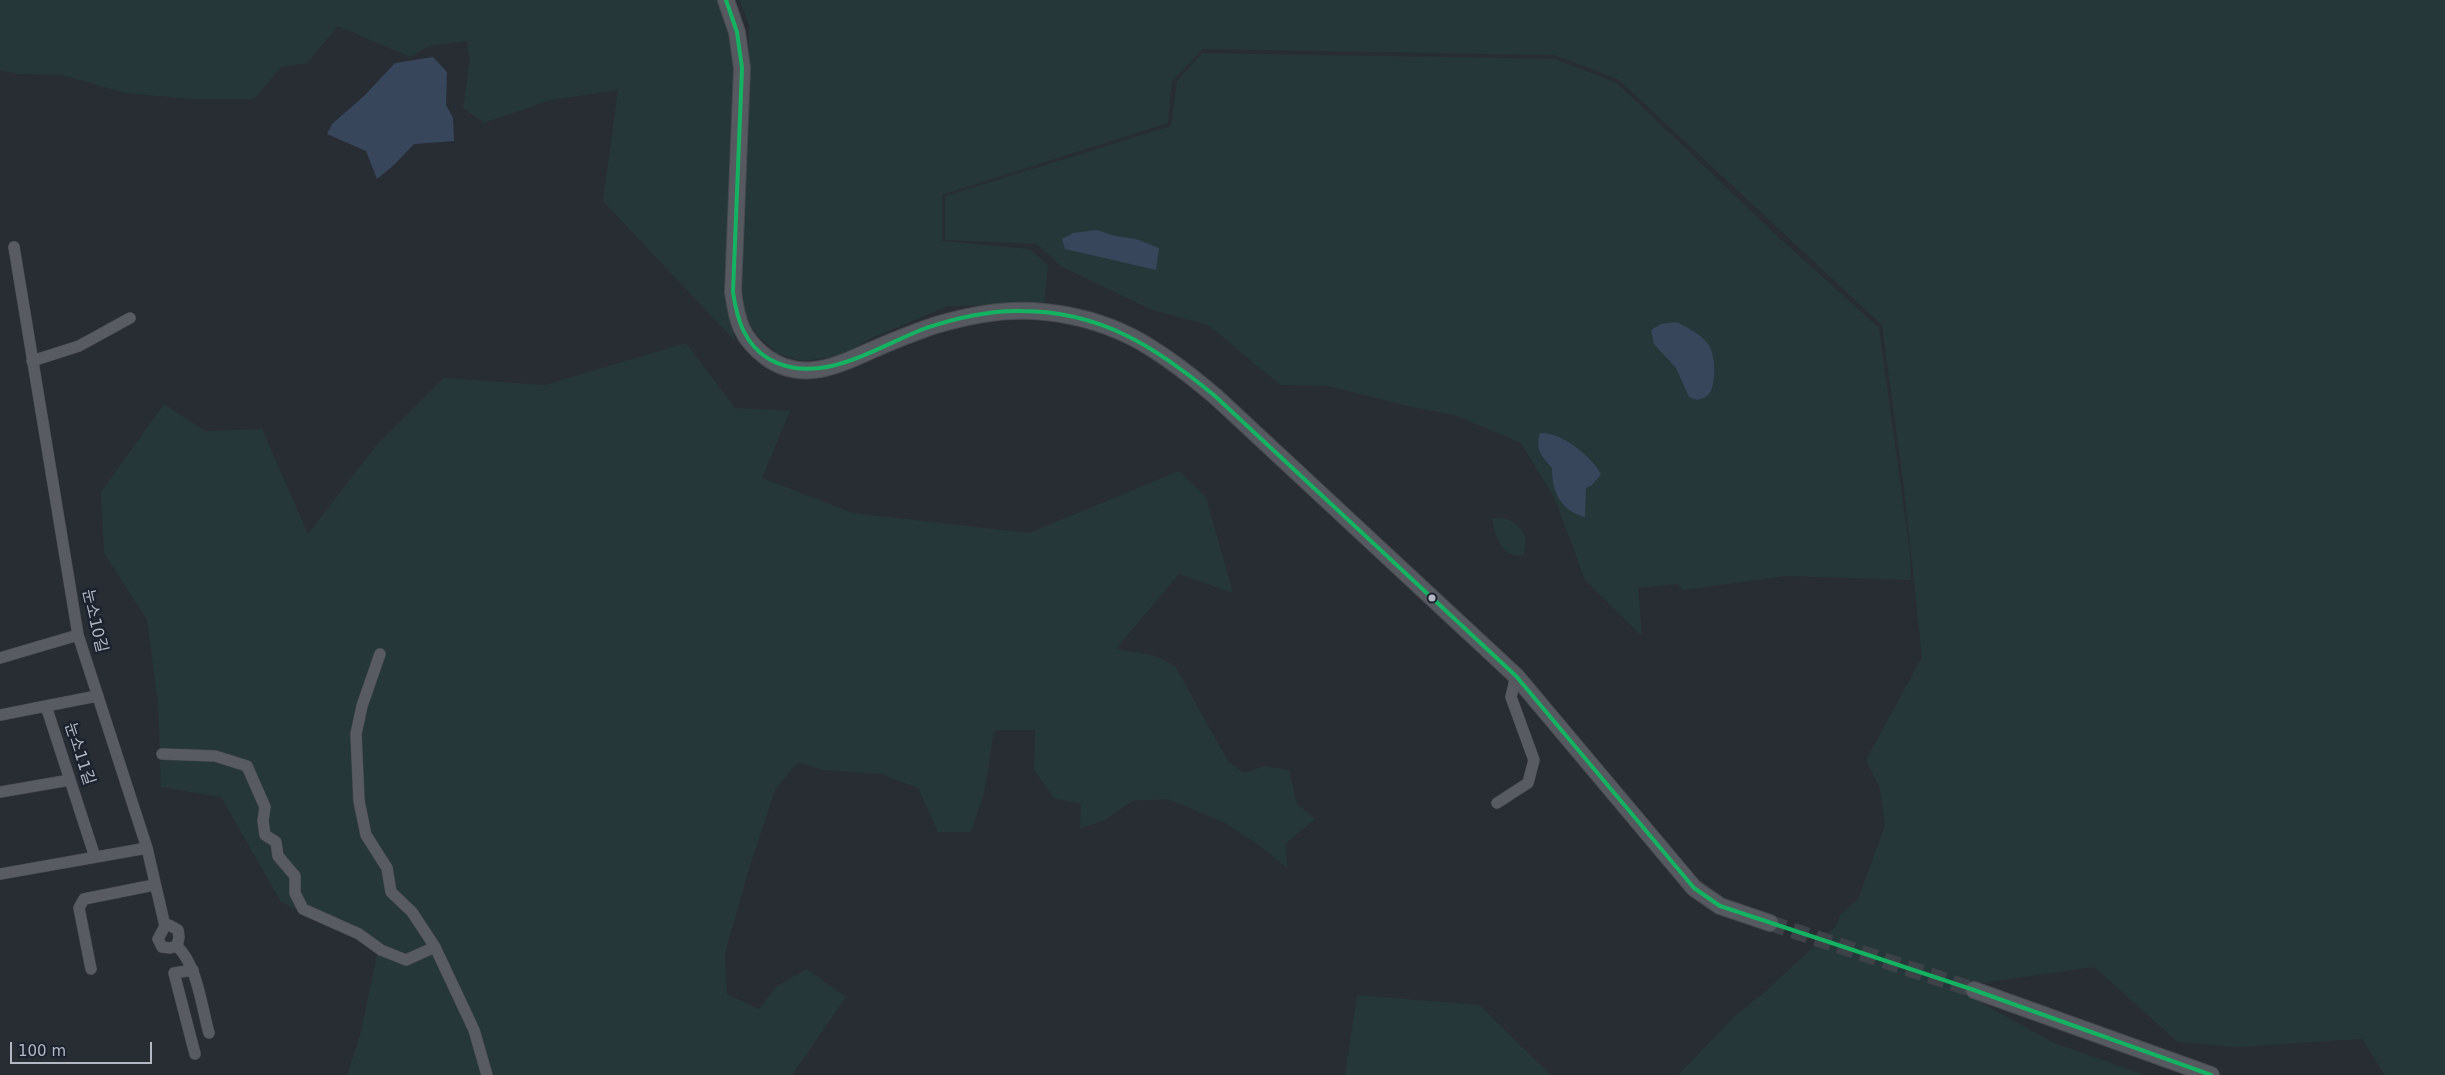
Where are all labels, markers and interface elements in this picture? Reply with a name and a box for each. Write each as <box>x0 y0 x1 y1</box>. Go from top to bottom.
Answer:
street label: 눈소10길 <box>77 587 111 655</box>
unlabelled marker <box>1427 593 1437 603</box>
street label: 눈소11길 <box>60 720 98 788</box>
scale bar <box>12 1032 155 1064</box>
text: 100 m <box>18 1042 66 1060</box>

